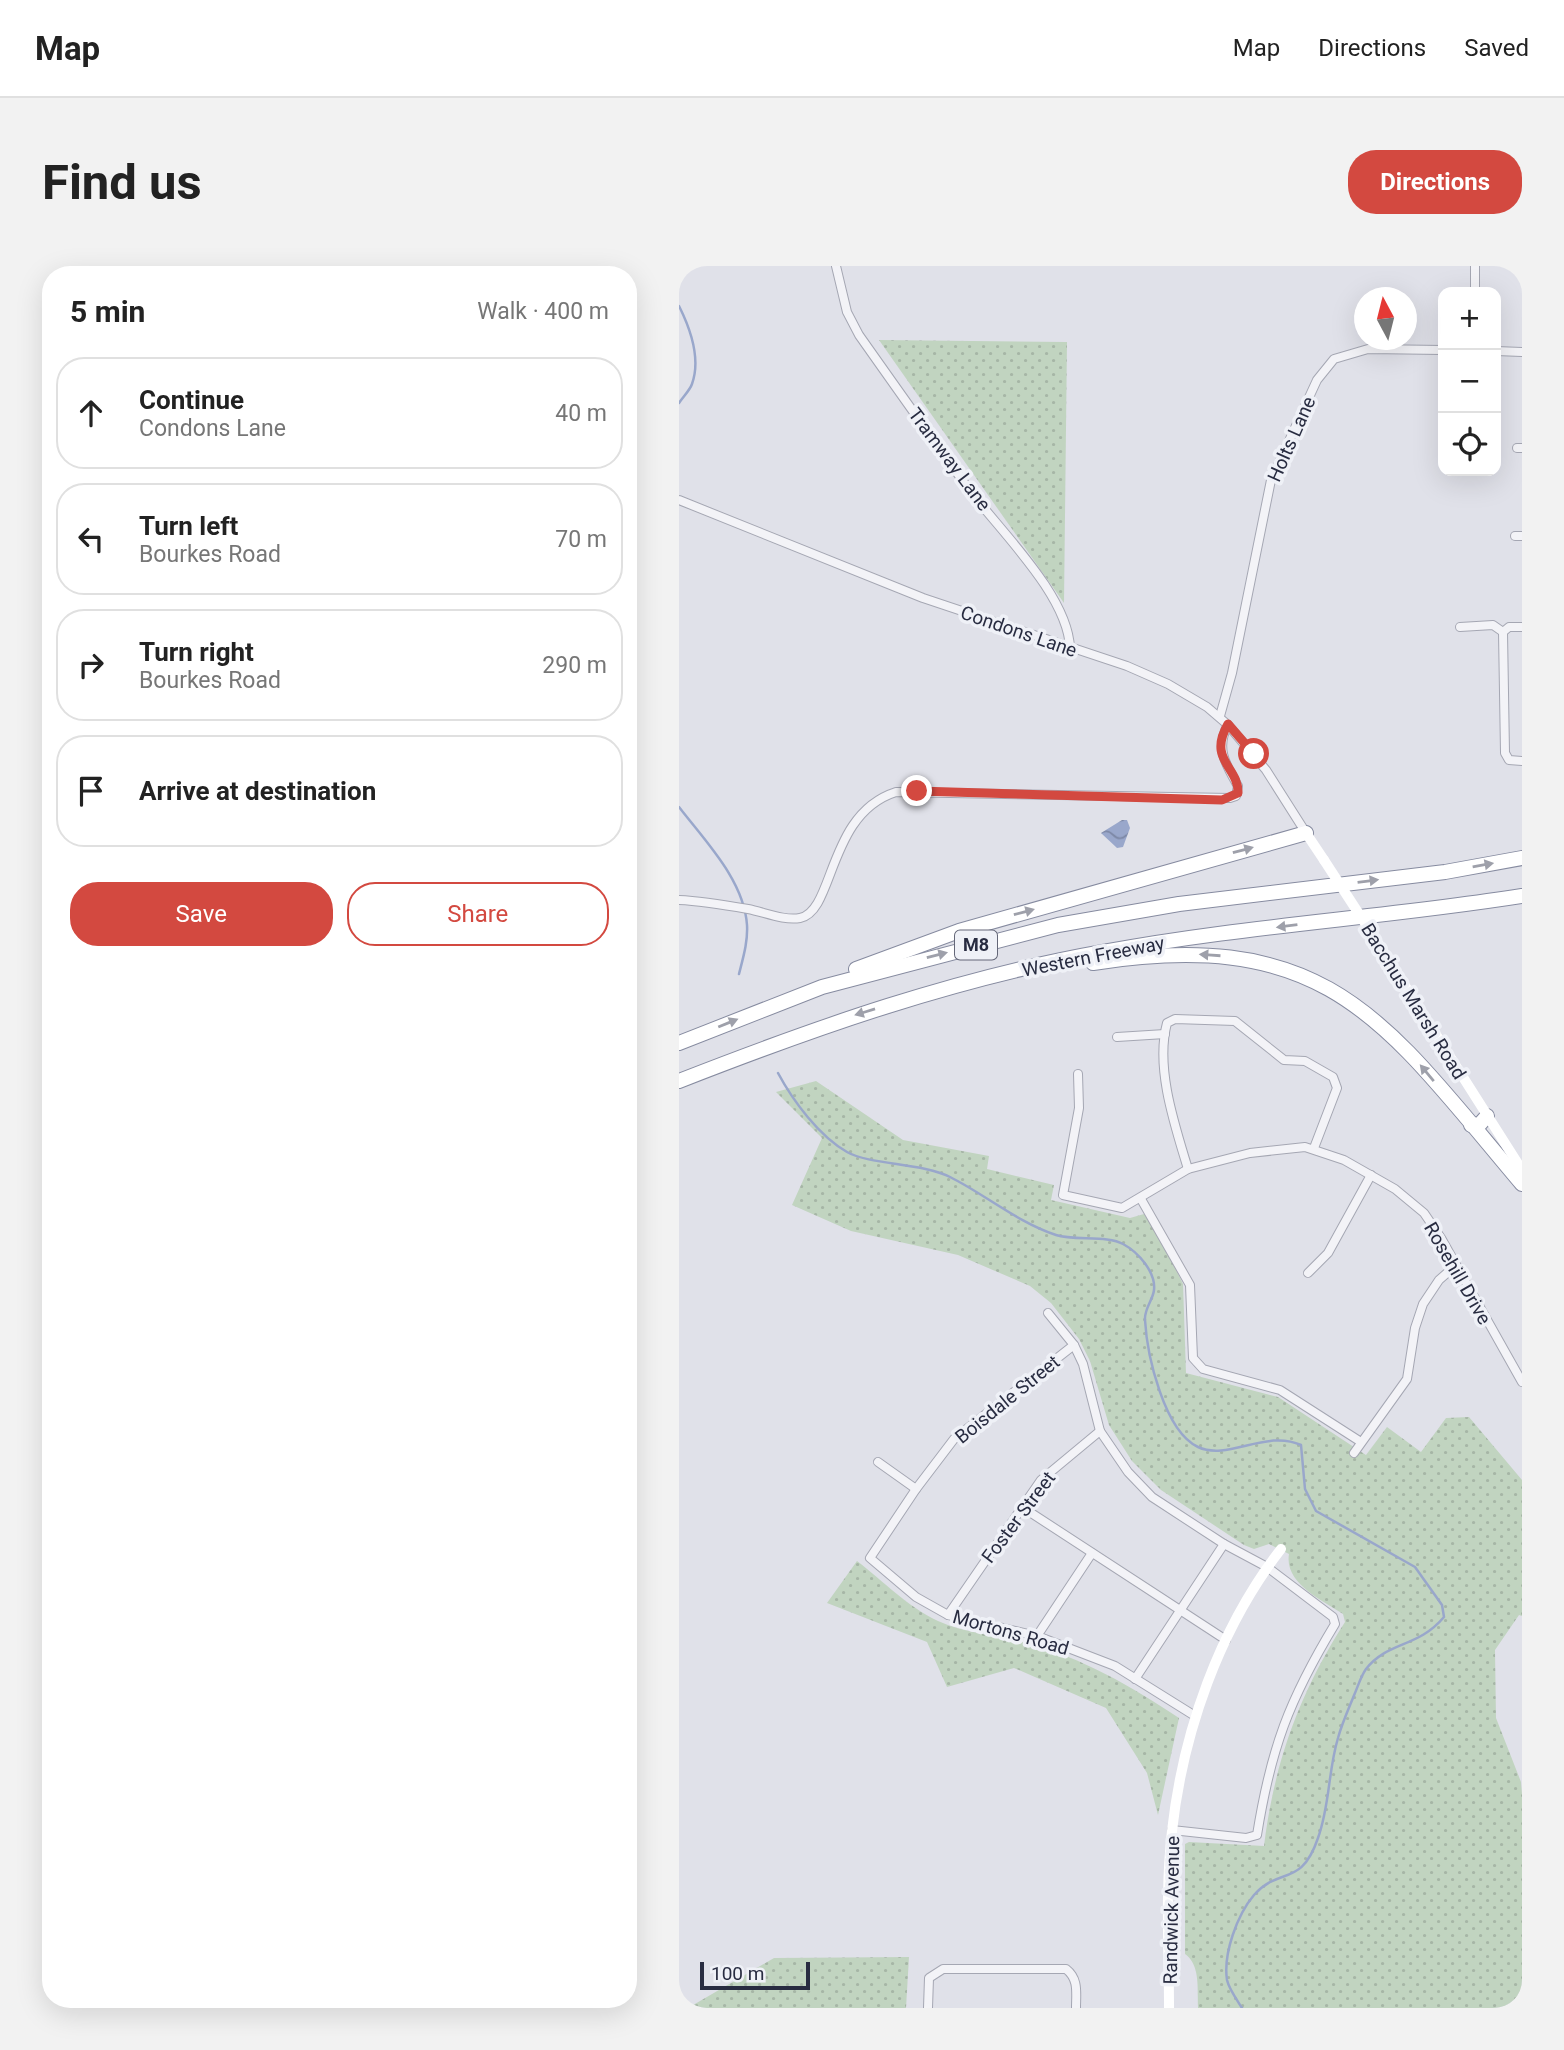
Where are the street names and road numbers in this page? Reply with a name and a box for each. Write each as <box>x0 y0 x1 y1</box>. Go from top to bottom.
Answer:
street label: Holts Lane <box>1262 393 1320 485</box>
street label: Tramway Lane <box>903 403 996 515</box>
street label: Condons Lane <box>958 601 1080 662</box>
street label: Bacchus Marsh Road <box>1356 919 1471 1083</box>
road number: M8 <box>955 930 997 960</box>
street label: Western Freeway <box>1020 931 1166 982</box>
street label: Rosehill Drive <box>1419 1218 1496 1328</box>
street label: Boisdale Street <box>950 1350 1064 1449</box>
street label: Foster Street <box>977 1467 1060 1568</box>
street label: Mortons Road <box>950 1605 1072 1660</box>
street label: Randwick Avenue <box>1159 1836 1184 1984</box>

